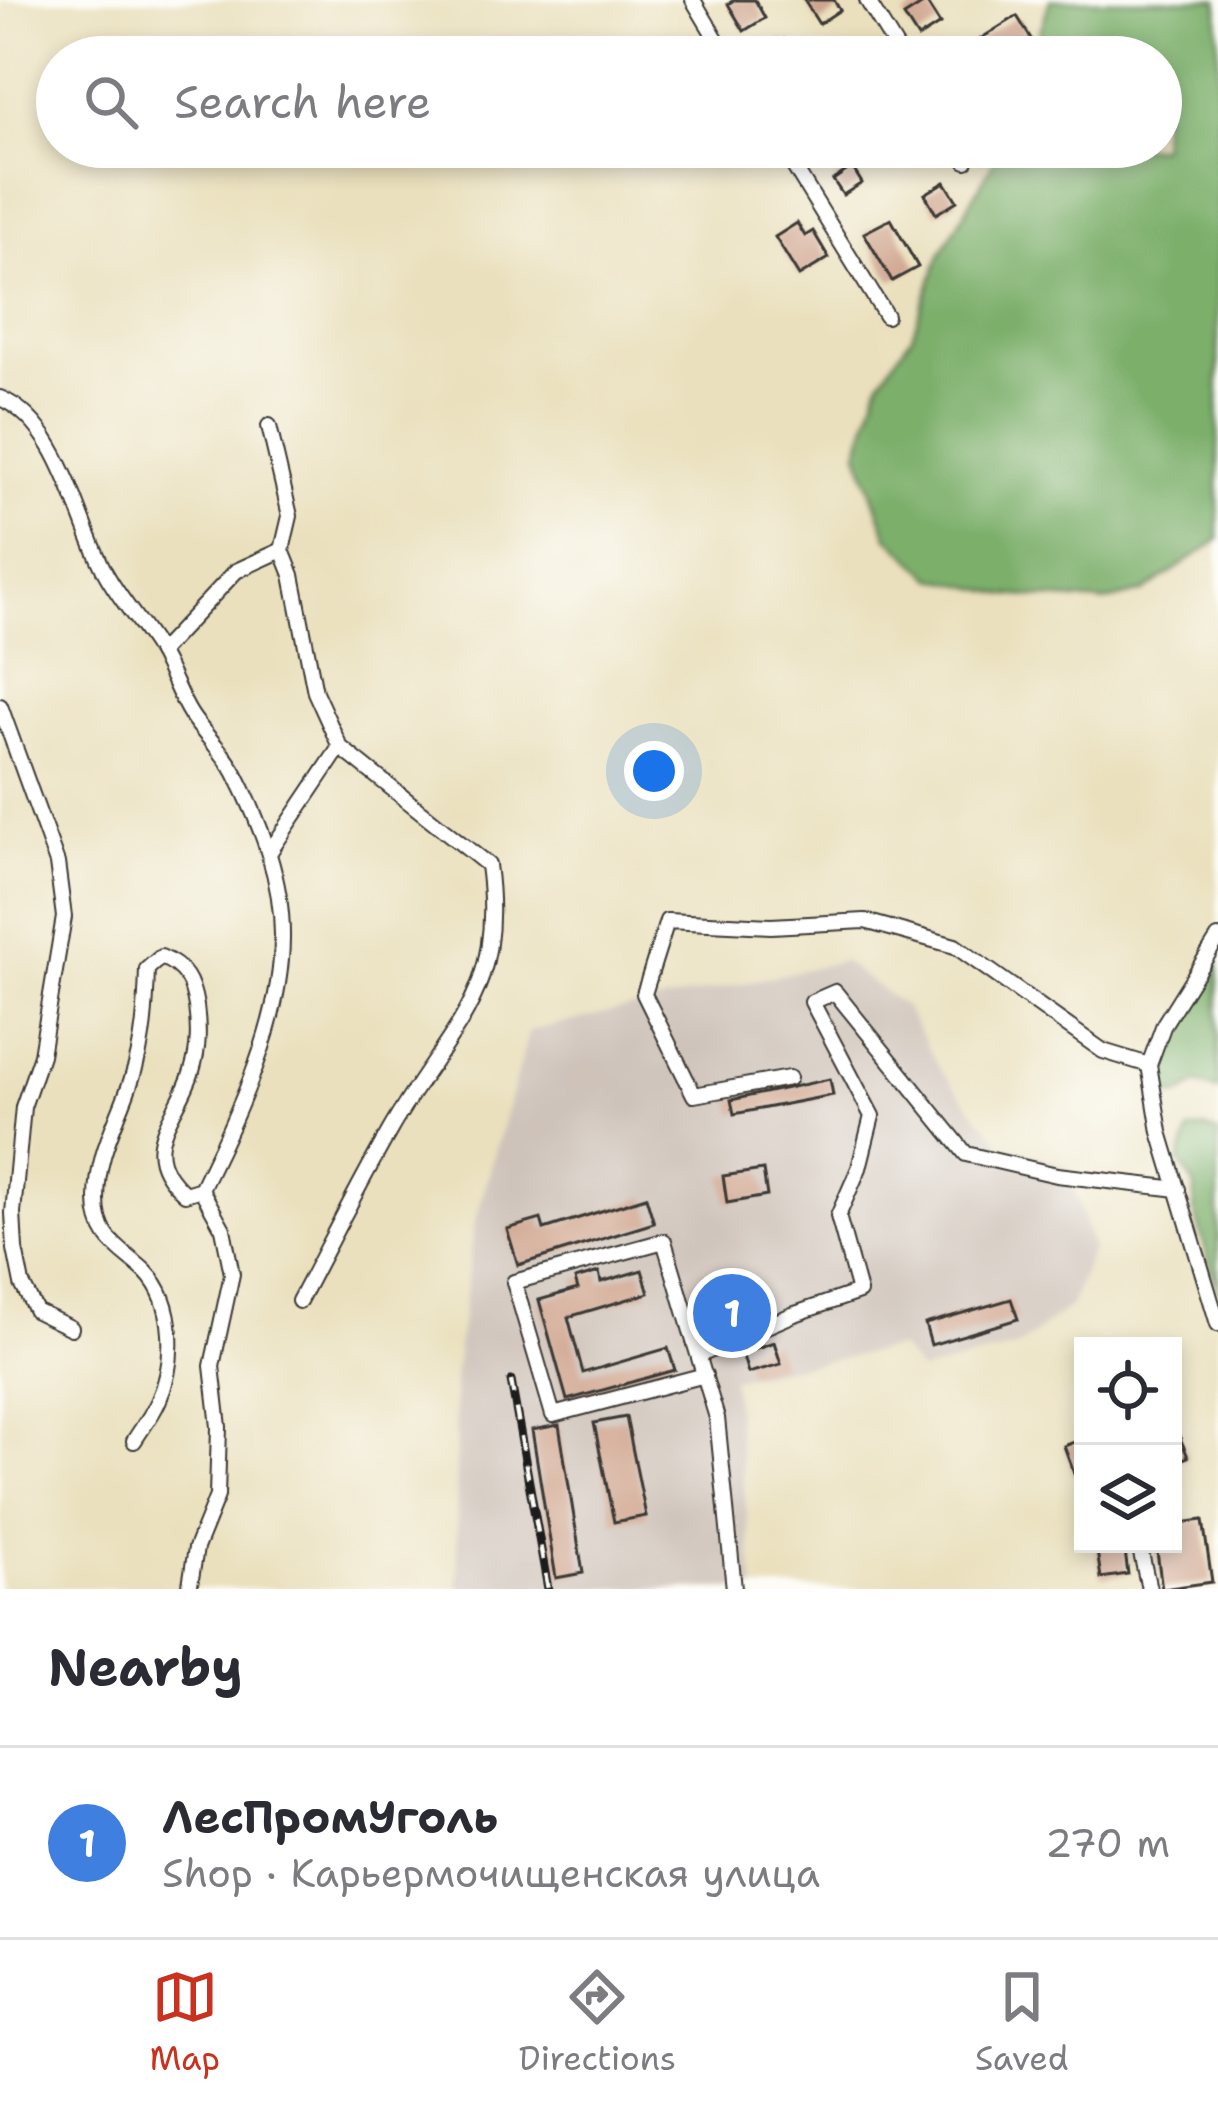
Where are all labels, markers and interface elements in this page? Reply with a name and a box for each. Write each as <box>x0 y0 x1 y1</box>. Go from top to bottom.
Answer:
search box <box>36 36 1182 168</box>
icon: search <box>78 69 144 135</box>
text: Search here <box>174 72 431 132</box>
your location <box>624 741 684 801</box>
pin: 1 <box>693 1268 771 1358</box>
map controls <box>1074 1337 1182 1553</box>
button: locate <box>1074 1337 1182 1445</box>
button: layers <box>1074 1445 1182 1553</box>
text: Nearby <box>48 1633 243 1701</box>
text: ЛесПромУголь <box>162 1787 498 1847</box>
text: 1 <box>78 1817 96 1869</box>
text: 270 m <box>1045 1817 1170 1869</box>
text: Shop · Карьермочищенская улица <box>162 1847 820 1899</box>
tab: Map <box>149 1964 220 2081</box>
tab: Directions <box>519 1964 676 2081</box>
tab: Saved <box>975 1964 1069 2081</box>

